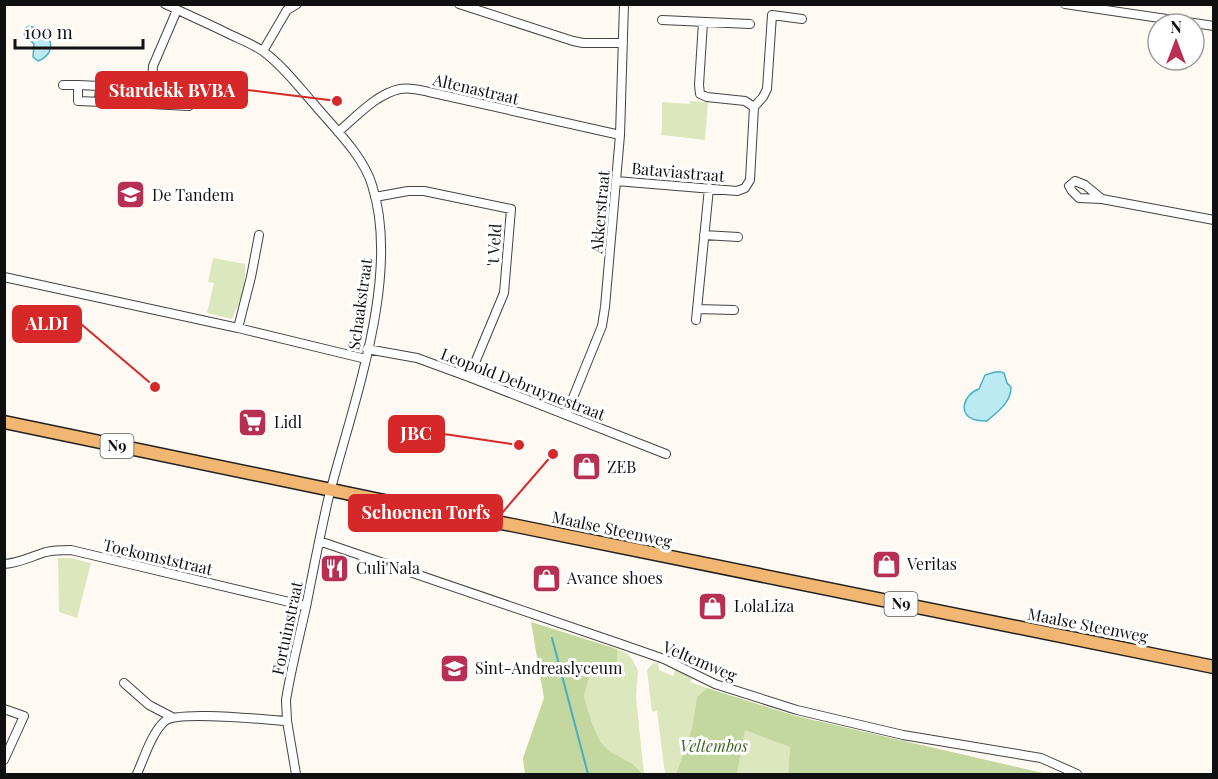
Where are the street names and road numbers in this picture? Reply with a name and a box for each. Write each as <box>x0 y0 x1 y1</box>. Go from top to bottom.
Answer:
street label: Altenastraat <box>430 68 521 109</box>
street label: Bataviastraat <box>631 157 726 186</box>
street label: Akkerstraat <box>585 169 614 255</box>
street label: 't Veld <box>482 223 505 267</box>
street label: Schaakstraat <box>343 257 376 351</box>
street label: Leopold Debruynestraat <box>438 343 609 425</box>
road number: N9 <box>100 434 134 458</box>
street label: Maalse Steenweg <box>550 506 675 552</box>
street label: Toekomststraat <box>101 534 215 579</box>
street label: Fortuinstraat <box>266 579 307 677</box>
road number: N9 <box>884 592 918 616</box>
street label: Maalse Steenweg <box>1026 603 1151 647</box>
street label: Veltemweg <box>659 635 741 686</box>

